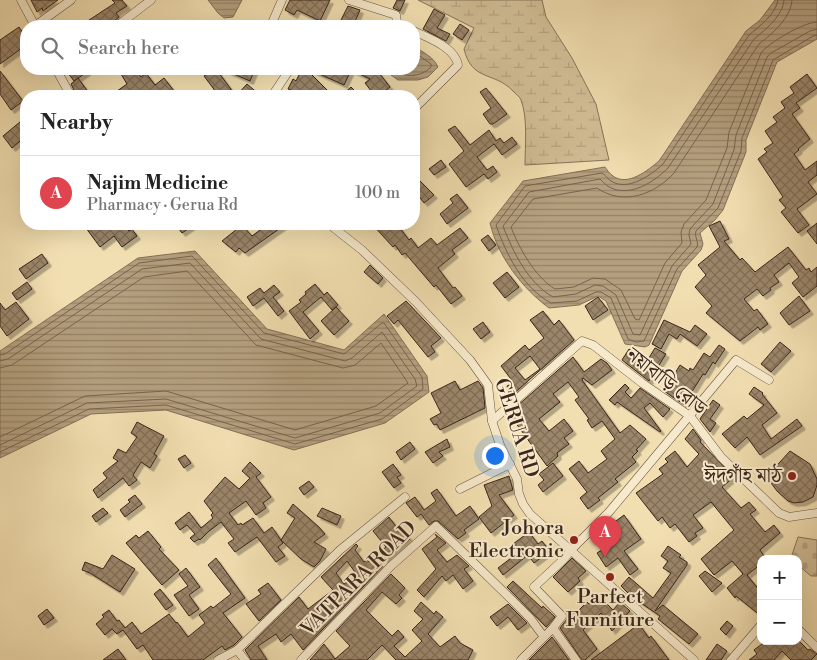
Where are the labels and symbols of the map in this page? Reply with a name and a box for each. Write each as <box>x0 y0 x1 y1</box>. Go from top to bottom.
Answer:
street label: নয়াবাড়ি রোড <box>620 341 712 421</box>
street label: GERUA RD <box>488 375 544 481</box>
your location <box>482 443 508 469</box>
place label: ঈদগাঁহ মাঠ <box>703 462 783 489</box>
marker: ঈদগাঁহ মাঠ <box>786 470 798 482</box>
street label: VATPARA ROAD <box>295 516 422 643</box>
place label: Johora Electronic <box>469 516 565 564</box>
pin: A <box>589 516 621 557</box>
marker: Johora Electronic <box>568 534 580 546</box>
marker: Parfect Furniture <box>604 571 616 583</box>
place label: Parfect Furniture <box>566 585 654 633</box>

